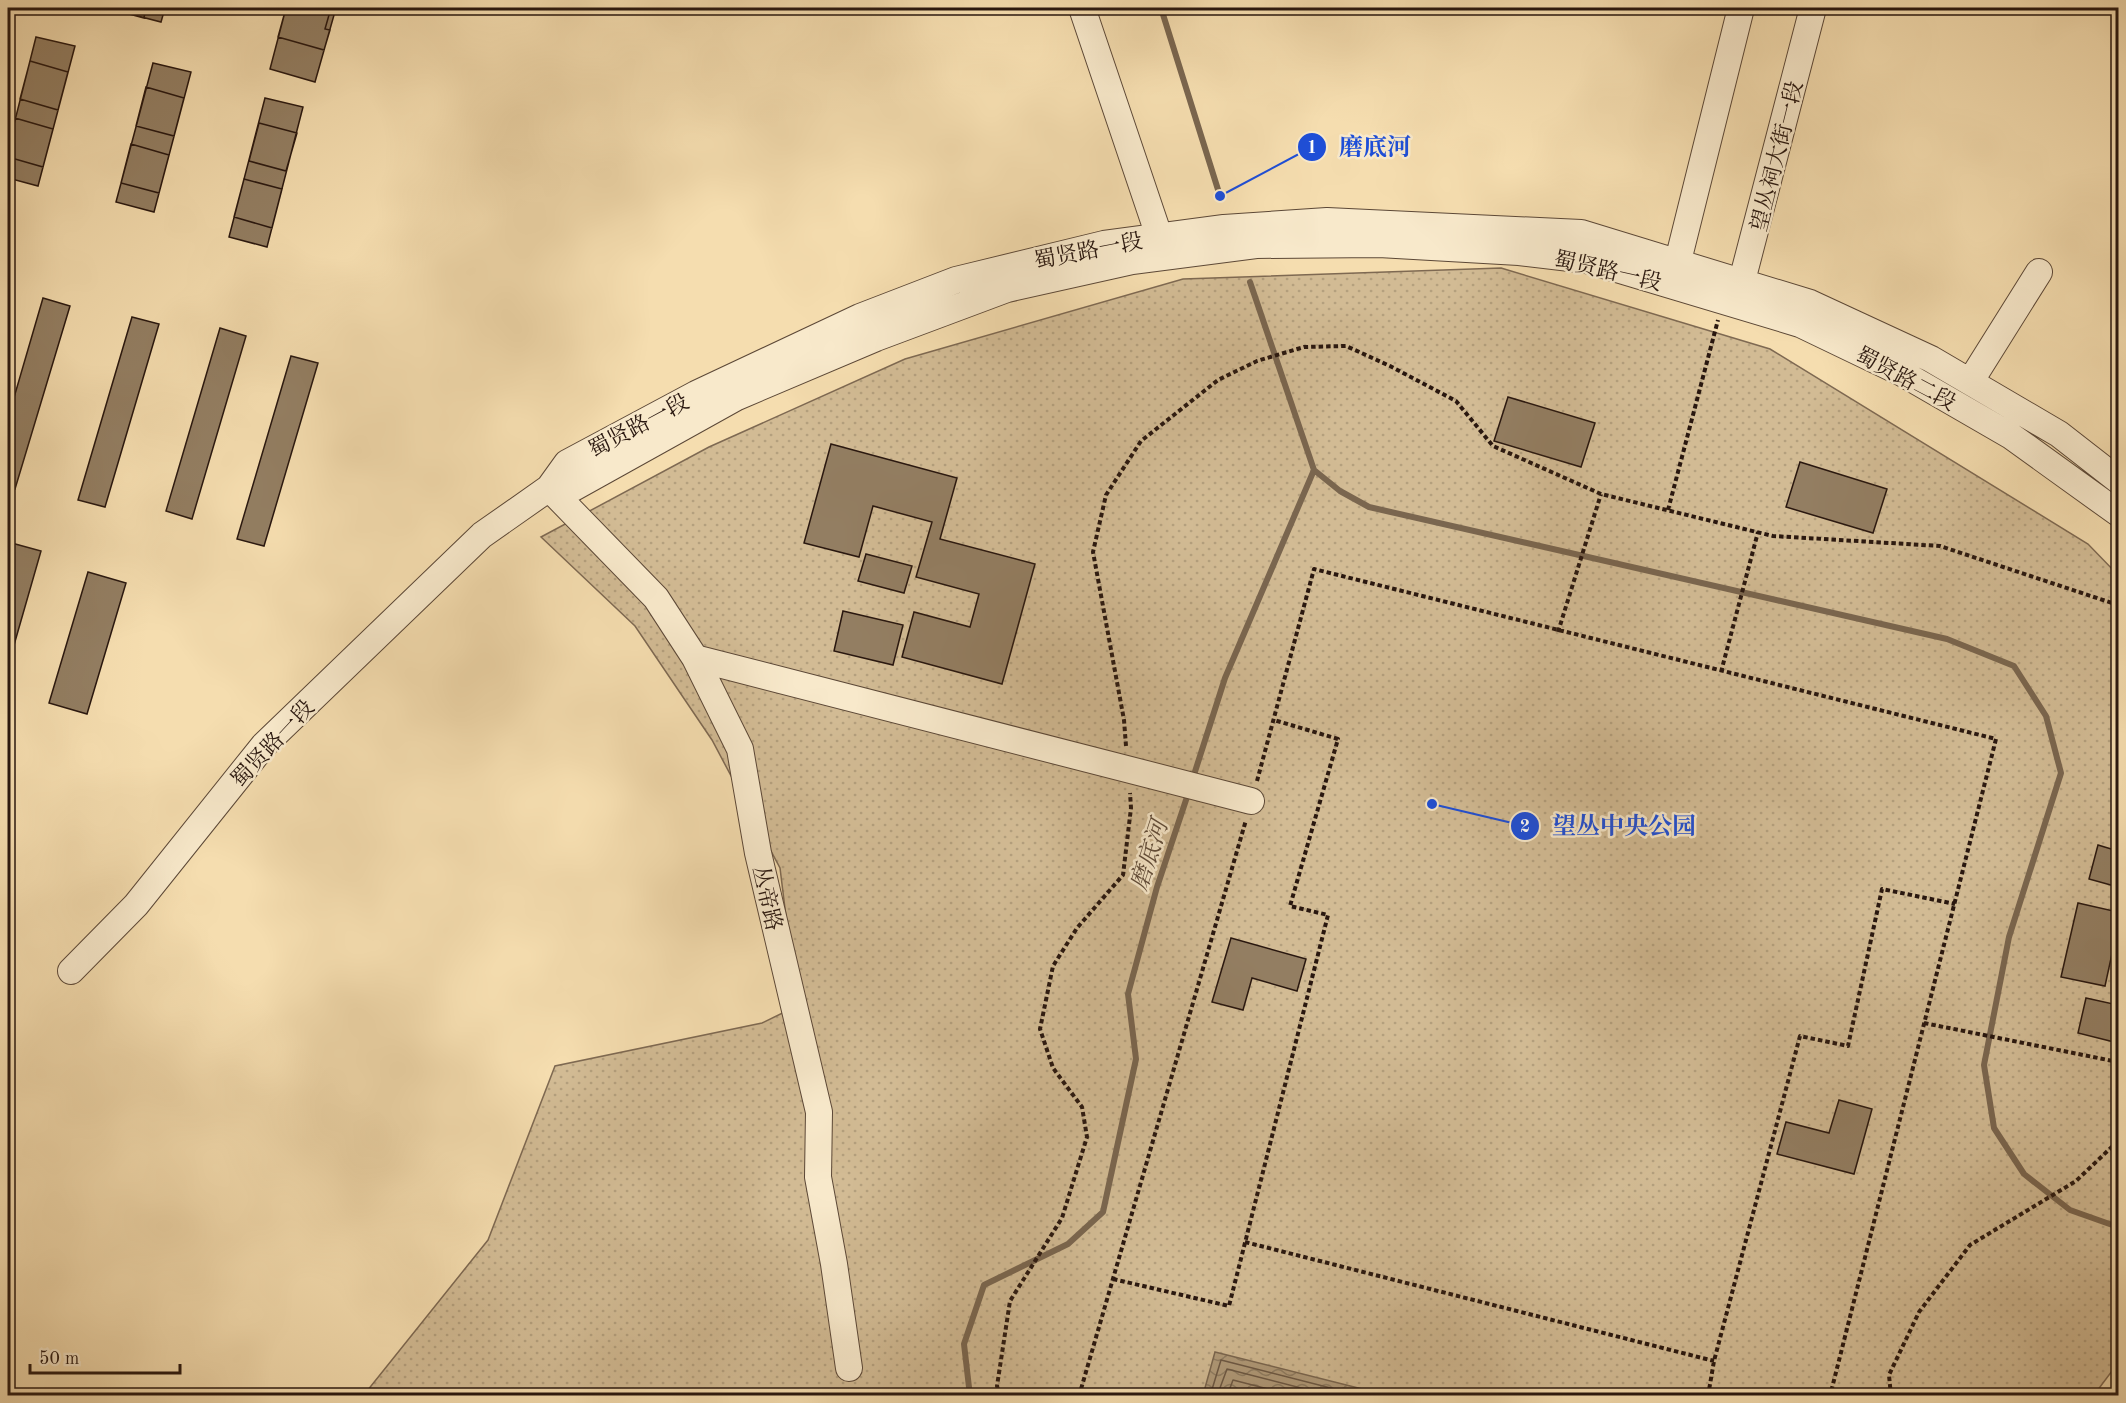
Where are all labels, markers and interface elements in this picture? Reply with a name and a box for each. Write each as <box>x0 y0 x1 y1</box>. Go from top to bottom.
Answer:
street label: 望丛祠大街一段 <box>1747 79 1807 234</box>
callout: 磨底河 <box>1297 126 1423 168</box>
text: 磨底河 <box>1339 134 1411 161</box>
text: 1 <box>1307 139 1317 157</box>
street label: 蜀贤路一段 <box>1032 229 1144 273</box>
street label: 蜀贤路一段 <box>1551 247 1664 295</box>
street label: 蜀贤路二段 <box>1851 342 1960 415</box>
street label: 蜀贤路一段 <box>584 389 693 462</box>
street label: 蜀贤路一段 <box>226 695 319 792</box>
callout: 望丛中央公园 <box>1510 805 1708 847</box>
water label: 磨底河 <box>1126 813 1175 894</box>
text: 望丛中央公园 <box>1552 813 1696 840</box>
text: 2 <box>1520 818 1530 836</box>
street label: 丛帝路 <box>748 863 786 933</box>
scale bar <box>30 1337 180 1375</box>
text: 50 m <box>39 1350 79 1368</box>

